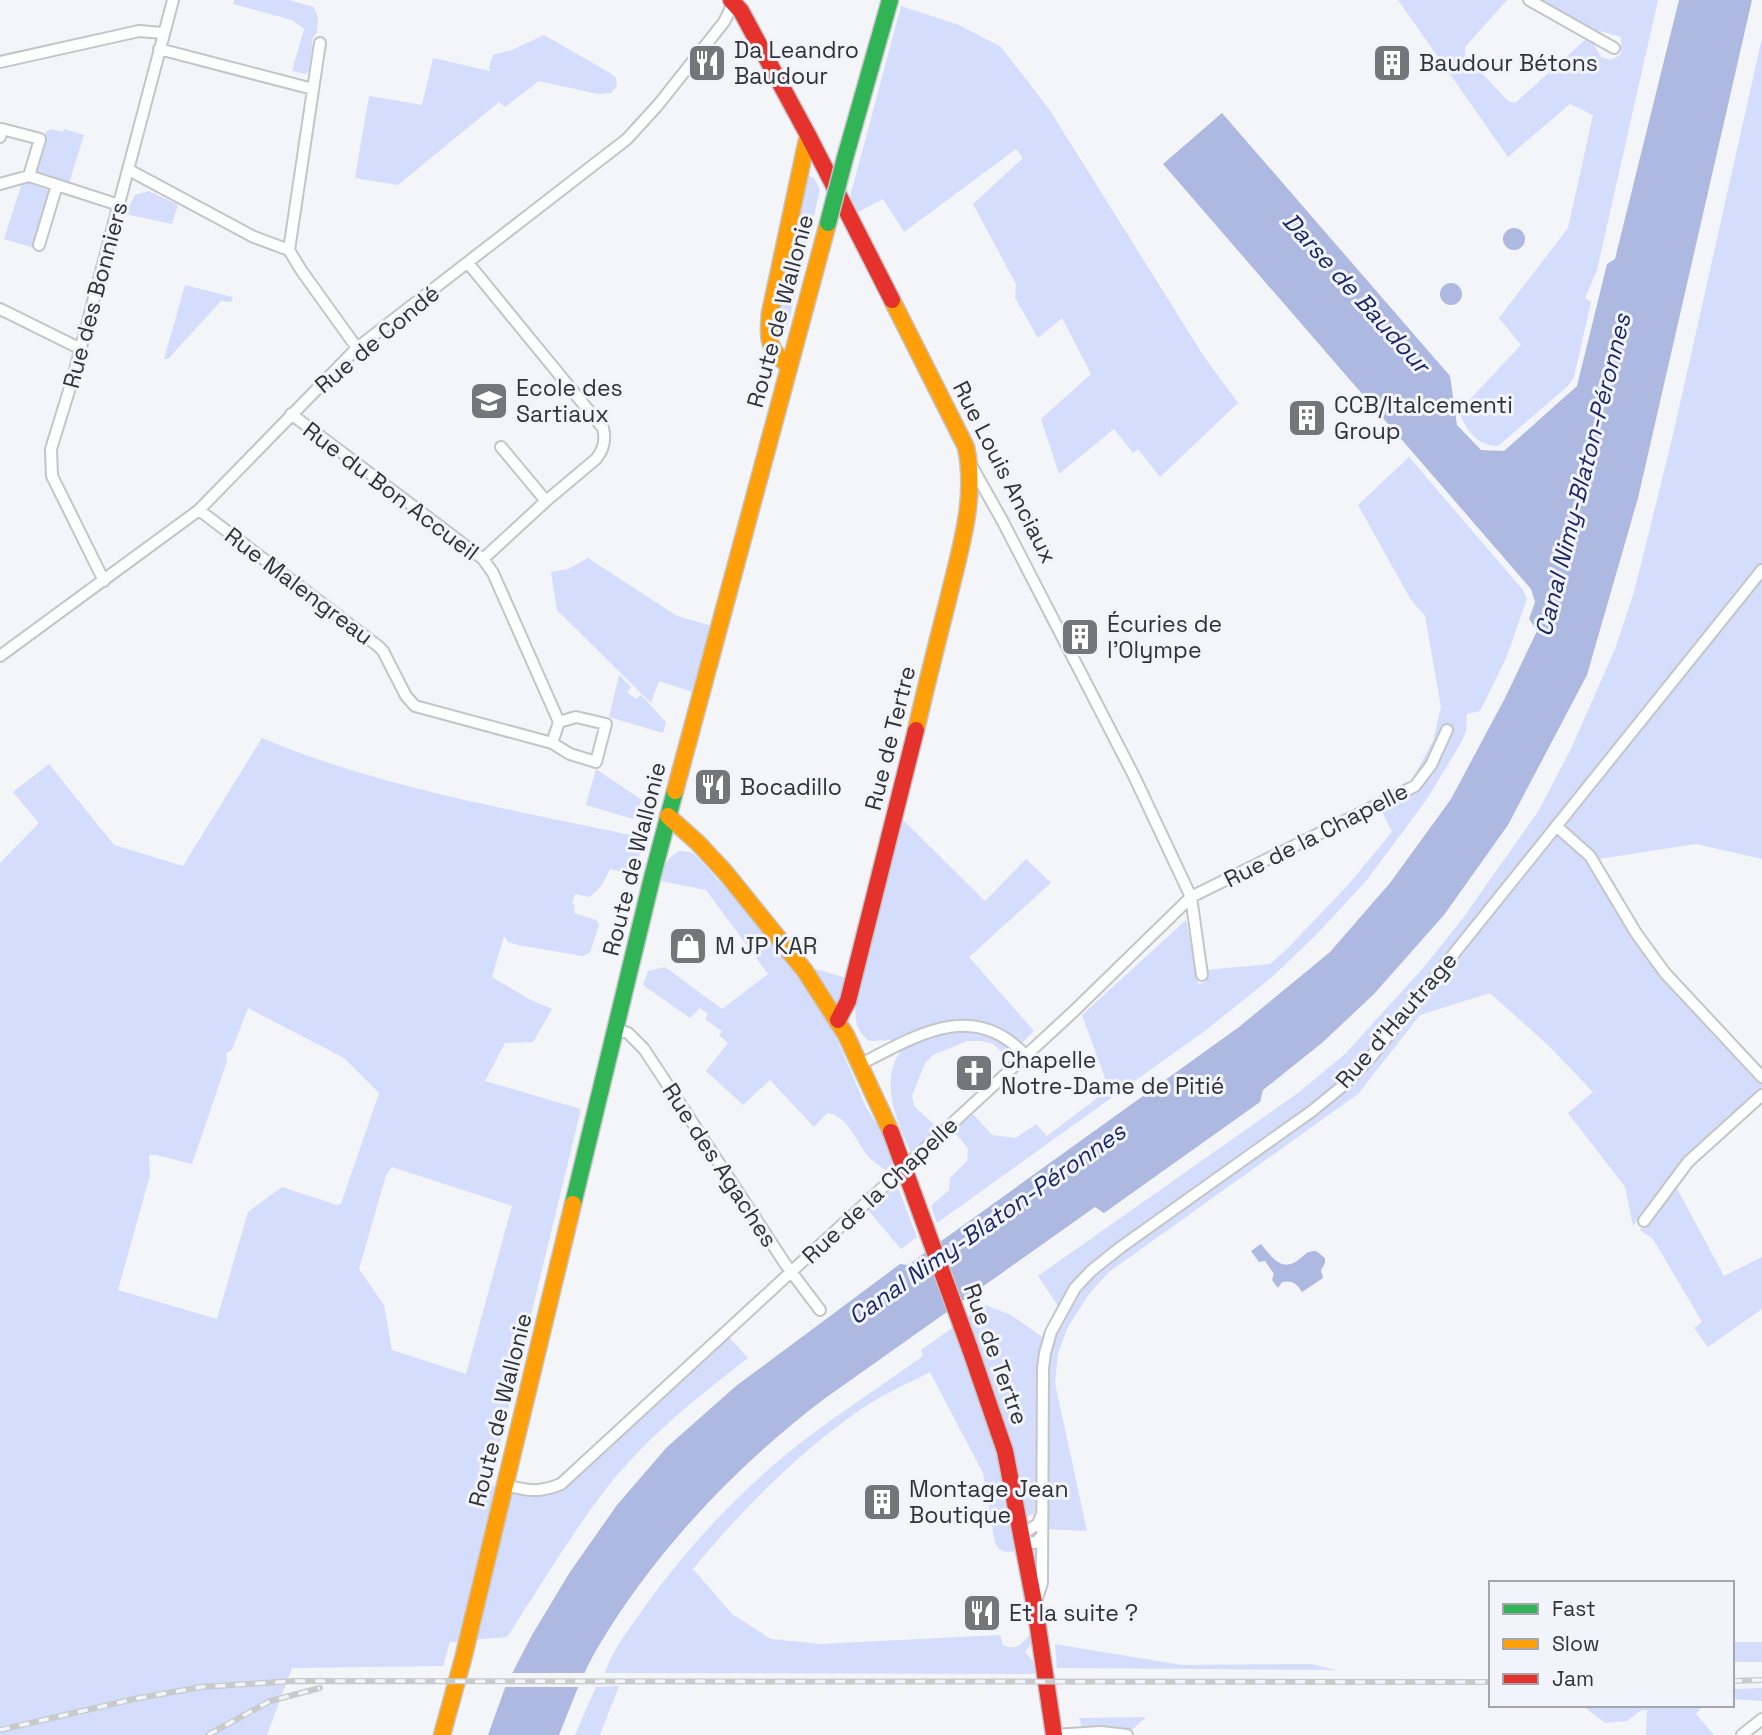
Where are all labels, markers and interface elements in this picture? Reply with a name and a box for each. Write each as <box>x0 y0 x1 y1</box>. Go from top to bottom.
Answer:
place label: Da Leandro Baudour <box>734 35 859 91</box>
restaurant icon: Da Leandro Baudour <box>686 42 728 84</box>
building icon: Baudour Bétons <box>1371 42 1413 84</box>
place label: Baudour Bétons <box>1419 48 1598 78</box>
street label: Rue des Bonniers <box>56 198 134 392</box>
water label: Darse de Baudour <box>1276 206 1439 382</box>
street label: Route de Wallonie <box>740 211 820 411</box>
street label: Rue de Condé <box>308 278 446 400</box>
water label: Canal Nimy-Blaton-Péronnes <box>1527 309 1638 639</box>
place label: Ecole des Sartiaux <box>516 373 623 429</box>
street label: Rue Louis Anciaux <box>946 376 1064 568</box>
school or university icon: Ecole des Sartiaux <box>468 380 510 422</box>
place label: CCB/Italcementi Group <box>1334 390 1513 446</box>
building icon: CCB/Italcementi Group <box>1286 397 1328 439</box>
street label: Rue du Bon Accueil <box>297 415 485 567</box>
street label: Rue Malengreau <box>219 520 379 652</box>
place label: Écuries de l'Olympe <box>1107 609 1222 665</box>
building icon: Écuries de l'Olympe <box>1059 616 1101 658</box>
street label: Rue de Tertre <box>858 663 922 813</box>
street label: Route de Wallonie <box>595 759 673 959</box>
restaurant icon: Bocadillo <box>692 766 734 808</box>
place label: Bocadillo <box>740 772 842 802</box>
street label: Rue de la Chapelle <box>1219 776 1413 894</box>
shop icon: M JP KAR <box>667 925 709 967</box>
place label: M JP KAR <box>715 931 817 961</box>
street label: Rue d'Hautrage <box>1329 946 1463 1094</box>
place label: Chapelle Notre-Dame de Pitié <box>1001 1045 1224 1101</box>
church icon: Chapelle Notre-Dame de Pitié <box>953 1052 995 1094</box>
street label: Rue des Agaches <box>656 1077 784 1253</box>
street label: Rue de la Chapelle <box>796 1110 964 1270</box>
water label: Canal Nimy-Blaton-Péronnes <box>842 1115 1132 1331</box>
street label: Rue de Tertre <box>957 1279 1035 1429</box>
street label: Route de Wallonie <box>461 1310 539 1510</box>
place label: Montage Jean Boutique <box>909 1474 1069 1530</box>
building icon: Montage Jean Boutique <box>861 1481 903 1523</box>
legend <box>1489 1581 1734 1707</box>
restaurant icon: Et la suite ? <box>961 1592 1003 1634</box>
text: Fast <box>1552 1595 1596 1622</box>
place label: Et la suite ? <box>1009 1598 1138 1628</box>
text: Slow <box>1552 1630 1600 1657</box>
text: Jam <box>1552 1665 1594 1692</box>

